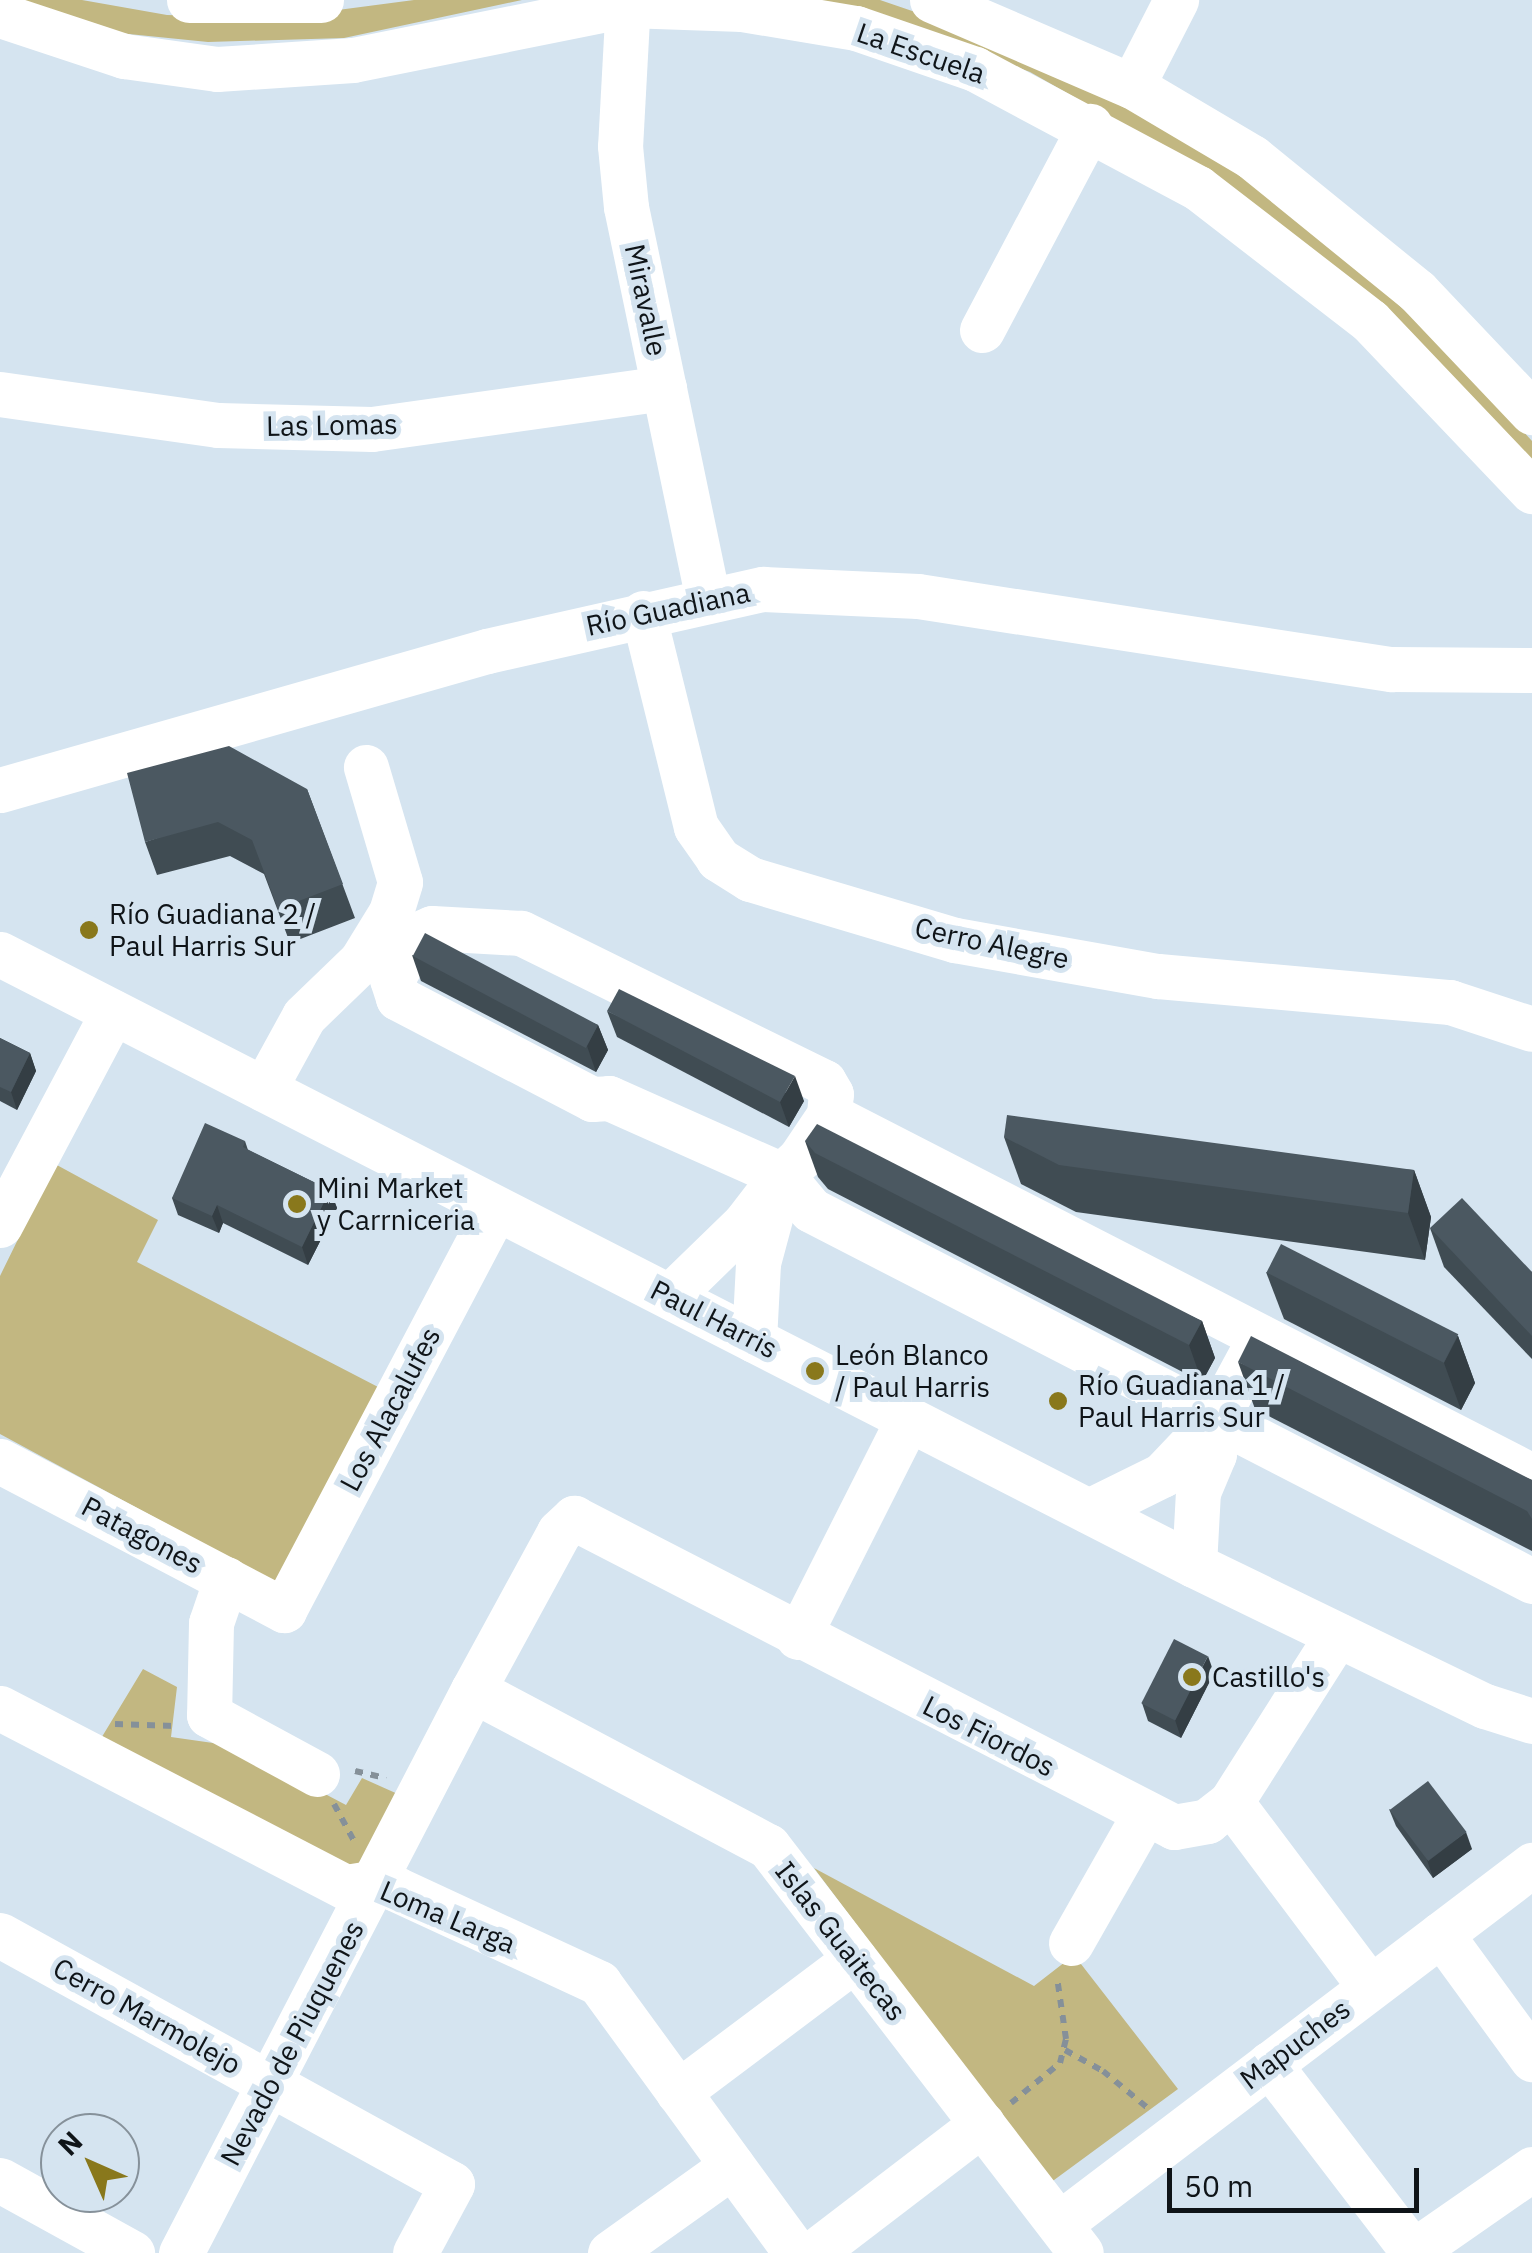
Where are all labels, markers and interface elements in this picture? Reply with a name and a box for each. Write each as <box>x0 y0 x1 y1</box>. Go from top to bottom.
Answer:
street label: La Escuela <box>852 15 990 91</box>
street label: Miravalle <box>618 241 674 359</box>
street label: Las Lomas <box>266 407 398 443</box>
street label: Río Guadiana <box>583 575 753 643</box>
place label: Río Guadiana 2 / Paul Harris Sur <box>109 897 316 963</box>
street label: Cerro Alegre <box>912 910 1072 976</box>
marker: Río Guadiana 2 / Paul Harris Sur <box>78 919 100 941</box>
place label: Mini Market y Carrniceria <box>317 1171 475 1237</box>
marker: Mini Market y Carrniceria <box>286 1193 308 1215</box>
street label: Paul Harris <box>645 1273 783 1365</box>
street label: Los Alacalufes <box>333 1321 447 1497</box>
place label: León Blanco / Paul Harris <box>835 1338 990 1404</box>
marker: León Blanco / Paul Harris <box>804 1360 826 1382</box>
place label: Río Guadiana 1 / Paul Harris Sur <box>1078 1368 1285 1434</box>
marker: Río Guadiana 1 / Paul Harris Sur <box>1047 1390 1069 1412</box>
street label: Patagones <box>76 1489 208 1581</box>
place label: Castillo's <box>1212 1660 1325 1694</box>
marker: Castillo's <box>1181 1666 1203 1688</box>
street label: Los Fiordos <box>917 1688 1061 1784</box>
street label: Islas Guaitecas <box>768 1855 914 2027</box>
street label: Loma Larga <box>375 1873 521 1961</box>
street label: Nevado de Piuquenes <box>213 1915 371 2171</box>
street label: Cerro Marmolejo <box>47 1951 247 2081</box>
street label: Mapuches <box>1233 1992 1357 2096</box>
north arrow <box>40 2113 140 2213</box>
text: N <box>50 2123 90 2163</box>
scale bar <box>1172 2148 1424 2210</box>
text: 50 m <box>1184 2166 1253 2205</box>

